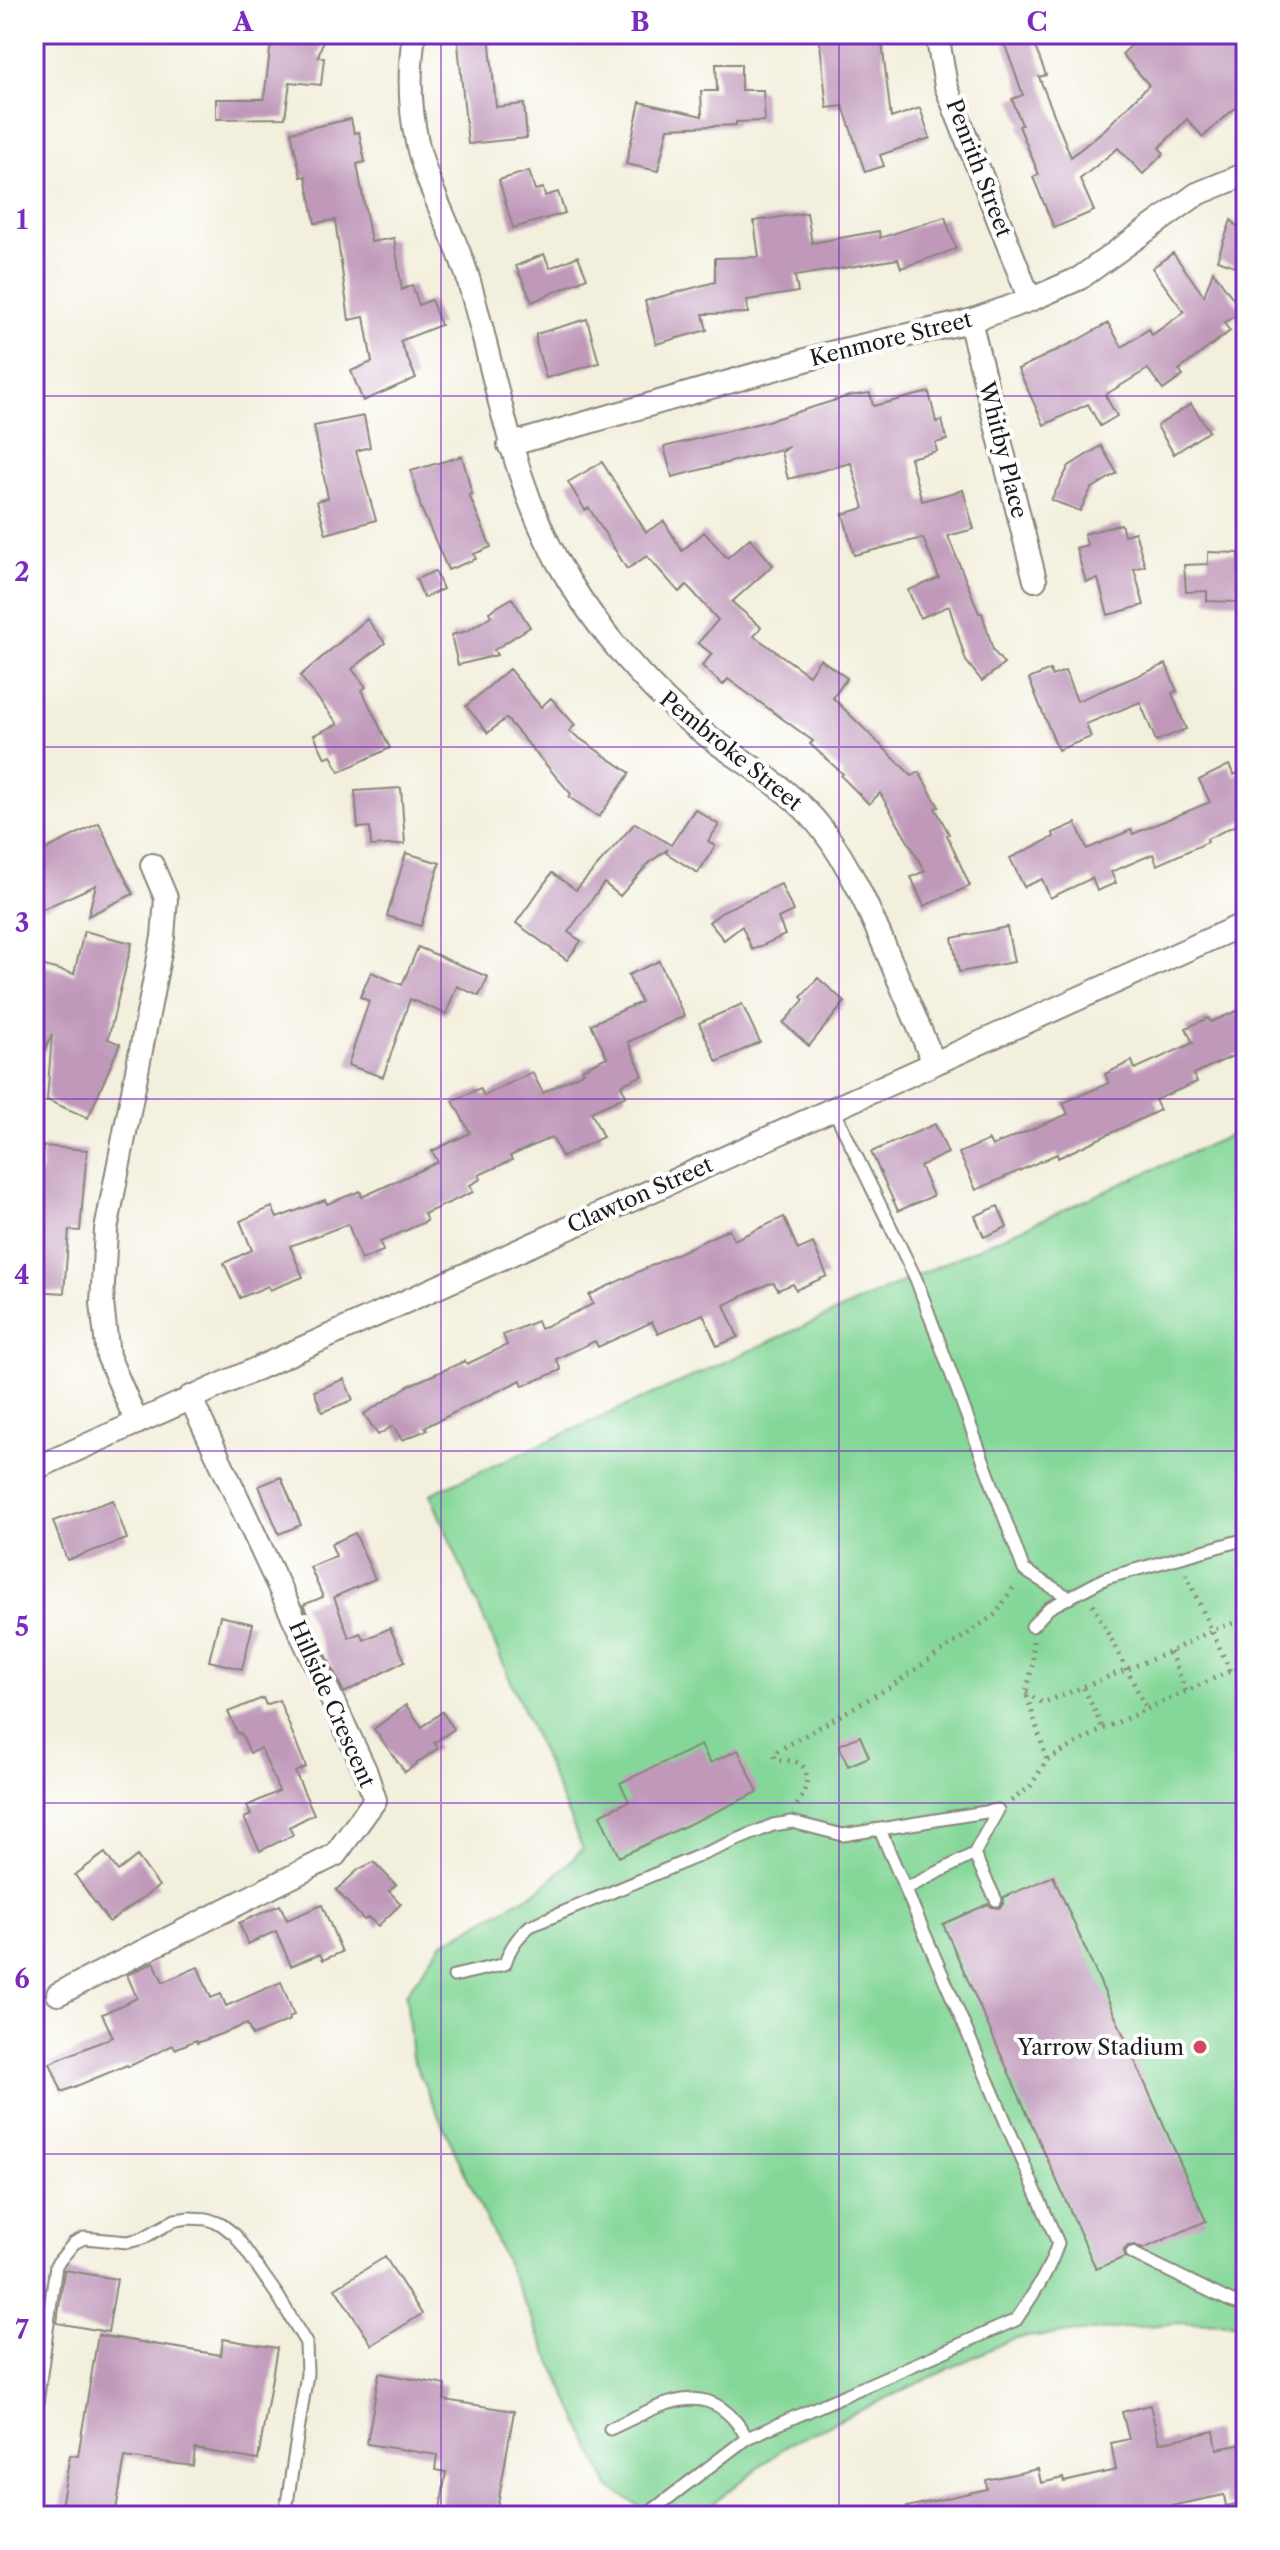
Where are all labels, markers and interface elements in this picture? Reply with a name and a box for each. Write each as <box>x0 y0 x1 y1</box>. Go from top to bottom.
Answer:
text: A <box>232 6 254 38</box>
text: B <box>630 6 650 38</box>
text: C <box>1027 6 1047 38</box>
street label: Penrith Street <box>940 95 1018 241</box>
text: 1 <box>16 204 28 236</box>
street label: Kenmore Street <box>807 306 975 372</box>
street label: Whitby Place <box>973 378 1033 521</box>
text: 2 <box>14 556 30 588</box>
street label: Pembroke Street <box>655 685 808 817</box>
text: 3 <box>15 907 29 939</box>
street label: Clawton Street <box>563 1151 717 1239</box>
text: 4 <box>14 1259 30 1291</box>
text: 5 <box>15 1611 29 1643</box>
street label: Hillside Crescent <box>283 1616 381 1792</box>
text: 6 <box>14 1963 30 1995</box>
place label: Yarrow Stadium <box>1017 2034 1185 2061</box>
marker: Yarrow Stadium <box>1191 2038 1209 2056</box>
text: 7 <box>15 2314 29 2346</box>

